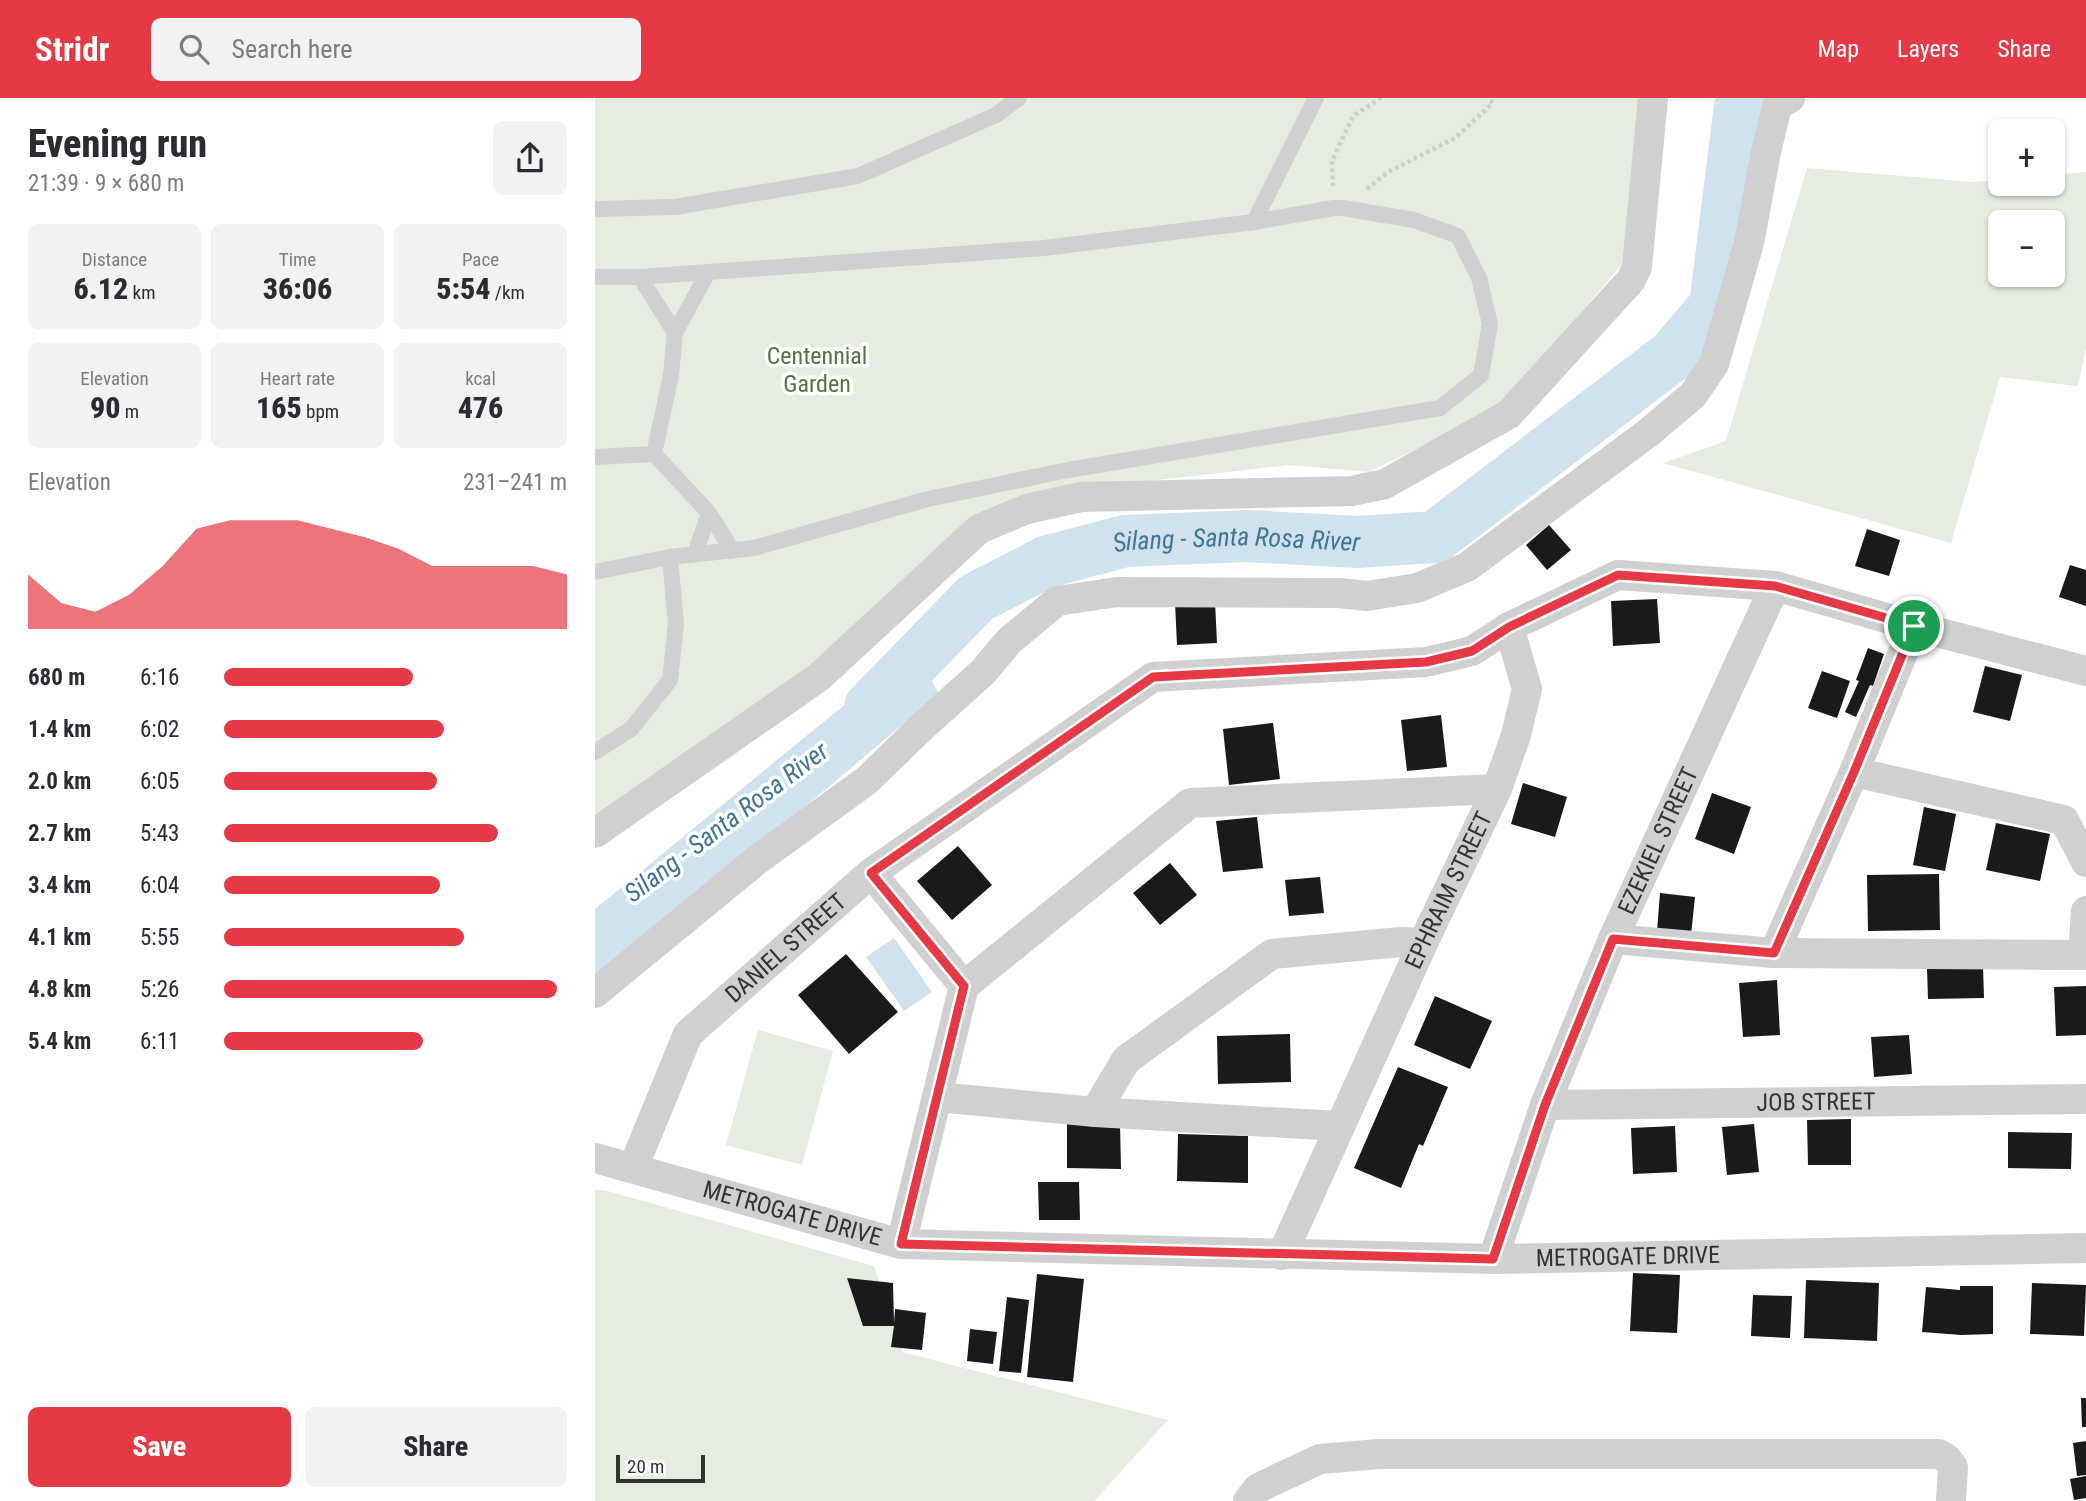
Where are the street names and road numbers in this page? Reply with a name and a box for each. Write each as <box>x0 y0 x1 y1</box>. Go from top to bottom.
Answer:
street label: EZEKIEL STREET <box>1612 763 1704 919</box>
street label: EPHRAIM STREET <box>1399 807 1498 973</box>
street label: DANIEL STREET <box>720 888 852 1009</box>
street label: JOB STREET <box>1756 1087 1876 1117</box>
street label: METROGATE DRIVE <box>700 1175 885 1252</box>
street label: METROGATE DRIVE <box>1536 1241 1720 1272</box>

